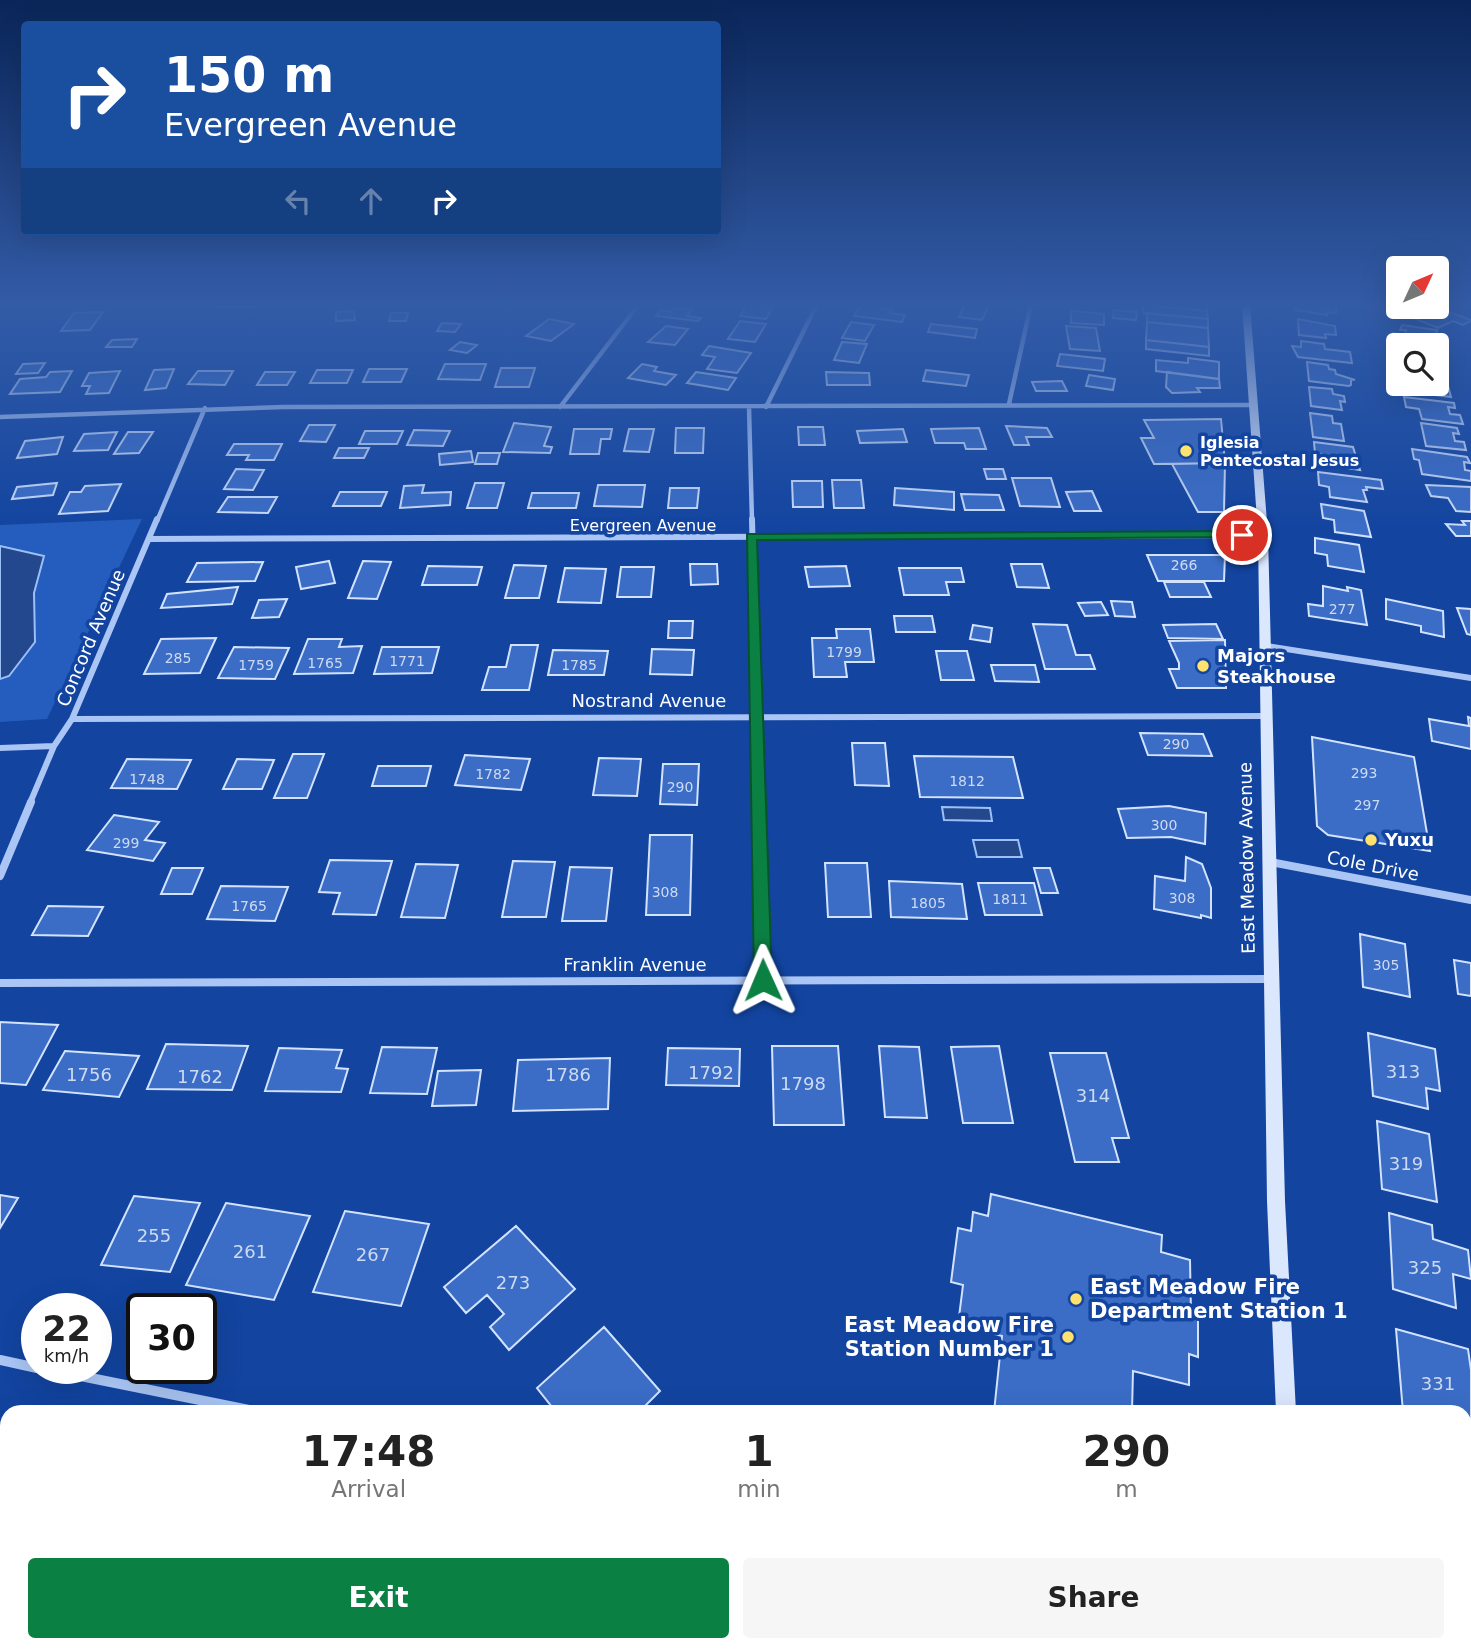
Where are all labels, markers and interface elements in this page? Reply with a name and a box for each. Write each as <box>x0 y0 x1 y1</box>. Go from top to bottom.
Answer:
text: 150 m <box>164 47 334 104</box>
icon: right <box>49 49 140 140</box>
text: Evergreen Avenue <box>164 106 457 144</box>
icon: left <box>279 182 317 220</box>
icon: ahead <box>352 182 390 220</box>
icon: right <box>425 182 463 220</box>
north arrow <box>1386 256 1449 318</box>
map controls <box>1386 256 1449 396</box>
button: search <box>1386 333 1449 396</box>
place label: Iglesia Pentecostal Jesus <box>1200 433 1359 470</box>
marker: Iglesia Pentecostal Jesus <box>1178 443 1194 459</box>
pin <box>1212 505 1272 565</box>
street label: Evergreen Avenue <box>570 516 716 535</box>
icon: arrive <box>1223 516 1261 554</box>
house number: 266 <box>1171 557 1197 573</box>
street label: Concord Avenue <box>52 566 129 710</box>
house number: 277 <box>1329 601 1355 617</box>
house number: 1799 <box>826 644 862 660</box>
place label: Majors Steakhouse <box>1217 645 1336 687</box>
house number: 285 <box>165 650 191 666</box>
house number: 1771 <box>389 653 425 669</box>
house number: 1765 <box>307 655 343 671</box>
house number: 1759 <box>238 657 274 673</box>
house number: 1785 <box>561 657 597 673</box>
marker: Majors Steakhouse <box>1195 658 1211 674</box>
street label: Nostrand Avenue <box>572 690 726 711</box>
house number: 290 <box>1163 736 1189 752</box>
street label: East Meadow Avenue <box>1234 762 1259 954</box>
house number: 293 <box>1351 765 1377 781</box>
house number: 1782 <box>475 766 511 782</box>
house number: 1748 <box>129 771 165 787</box>
house number: 1812 <box>949 773 985 789</box>
house number: 290 <box>667 779 693 795</box>
house number: 297 <box>1354 797 1380 813</box>
house number: 300 <box>1151 817 1177 833</box>
place label: Yuxu <box>1384 829 1434 850</box>
marker: Yuxu <box>1363 832 1379 848</box>
house number: 299 <box>113 835 139 851</box>
street label: Cole Drive <box>1325 846 1421 885</box>
house number: 308 <box>652 884 678 900</box>
house number: 308 <box>1169 890 1195 906</box>
house number: 1811 <box>992 891 1028 907</box>
house number: 1805 <box>910 895 946 911</box>
house number: 1765 <box>231 898 267 914</box>
position arrow <box>726 943 800 1017</box>
street label: Franklin Avenue <box>563 954 707 975</box>
house number: 305 <box>1373 957 1399 973</box>
house number: 313 <box>1386 1061 1420 1082</box>
house number: 1792 <box>688 1062 734 1083</box>
house number: 1756 <box>66 1064 112 1085</box>
house number: 1786 <box>545 1064 591 1085</box>
house number: 1762 <box>177 1066 223 1087</box>
house number: 1798 <box>780 1073 826 1094</box>
house number: 314 <box>1076 1085 1110 1106</box>
house number: 319 <box>1389 1153 1423 1174</box>
house number: 255 <box>137 1225 171 1246</box>
house number: 261 <box>233 1241 267 1262</box>
house number: 267 <box>356 1244 390 1265</box>
house number: 325 <box>1408 1257 1442 1278</box>
house number: 273 <box>496 1272 530 1293</box>
place label: East Meadow Fire Department Station 1 <box>1090 1275 1348 1323</box>
marker: East Meadow Fire Department Station 1 <box>1068 1291 1084 1307</box>
speed limit sign: 30 <box>126 1293 217 1384</box>
text: 22 <box>42 1309 91 1349</box>
place label: East Meadow Fire Station Number 1 <box>844 1313 1054 1361</box>
marker: East Meadow Fire Station Number 1 <box>1060 1329 1076 1345</box>
text: km/h <box>44 1345 89 1366</box>
house number: 331 <box>1421 1373 1455 1394</box>
text: 17:48 <box>302 1427 436 1476</box>
text: 1 <box>744 1427 774 1476</box>
text: 290 <box>1083 1427 1170 1476</box>
text: Arrival <box>331 1476 406 1502</box>
text: min <box>737 1476 781 1502</box>
text: m <box>1115 1476 1138 1502</box>
button: Exit <box>28 1558 729 1638</box>
button: Share <box>743 1558 1444 1638</box>

